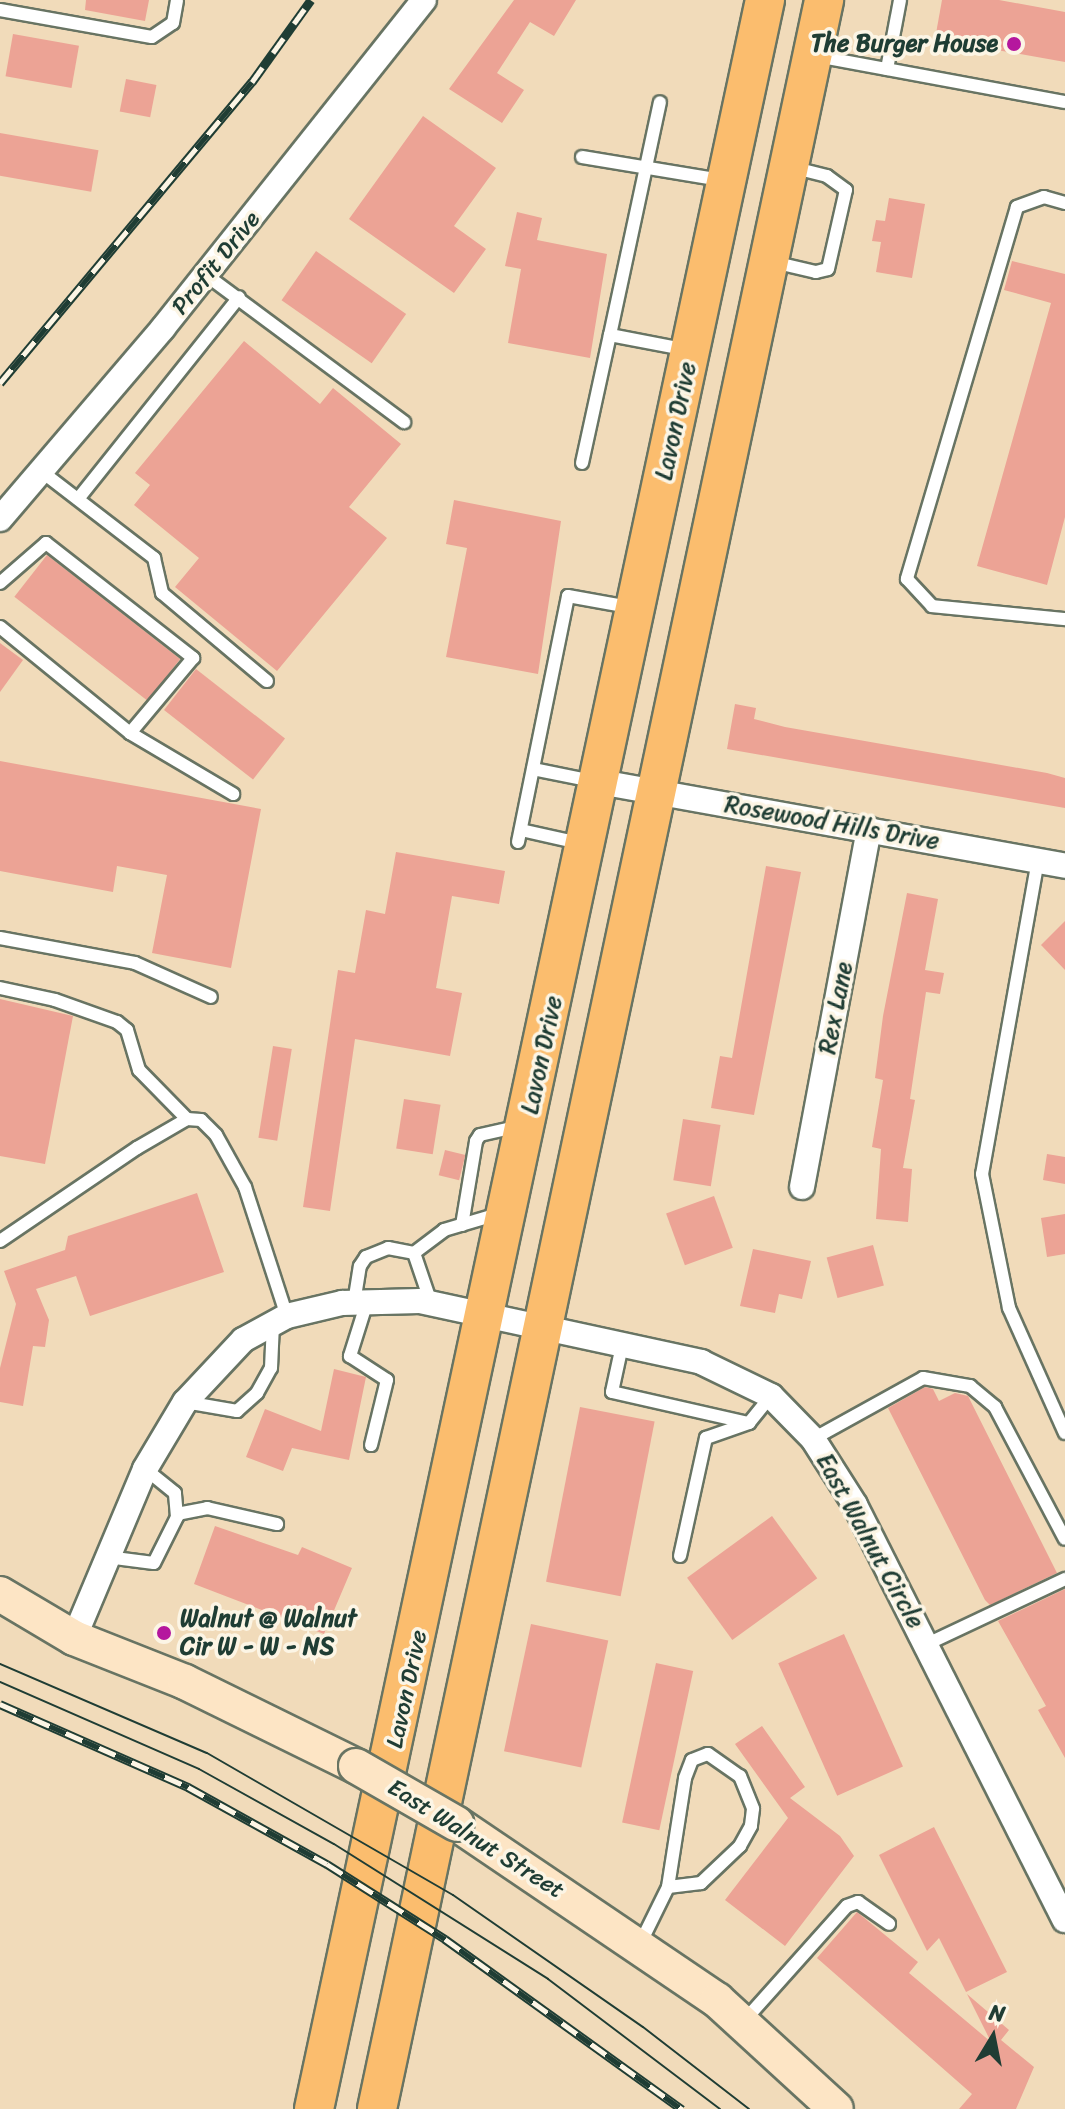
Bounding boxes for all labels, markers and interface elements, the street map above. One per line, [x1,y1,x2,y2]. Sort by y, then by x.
place label: The Burger House [810,30,998,58]
marker: The Burger House [1005,35,1023,53]
street label: Profit Drive [165,205,267,321]
street label: Lavon Drive [649,359,703,483]
street label: Rosewood Hills Drive [722,790,942,856]
street label: Rex Lane [813,959,859,1057]
street label: Lavon Drive [515,993,569,1117]
street label: East Walnut Circle [810,1449,930,1633]
place label: Walnut @ Walnut Cir W - W - NS [180,1605,357,1661]
marker: Walnut @ Walnut Cir W - W - NS [155,1624,173,1642]
street label: Lavon Drive [380,1627,434,1751]
street label: East Walnut Street [383,1773,569,1905]
text: N [986,1992,1008,2033]
north arrow [953,1997,1033,2077]

